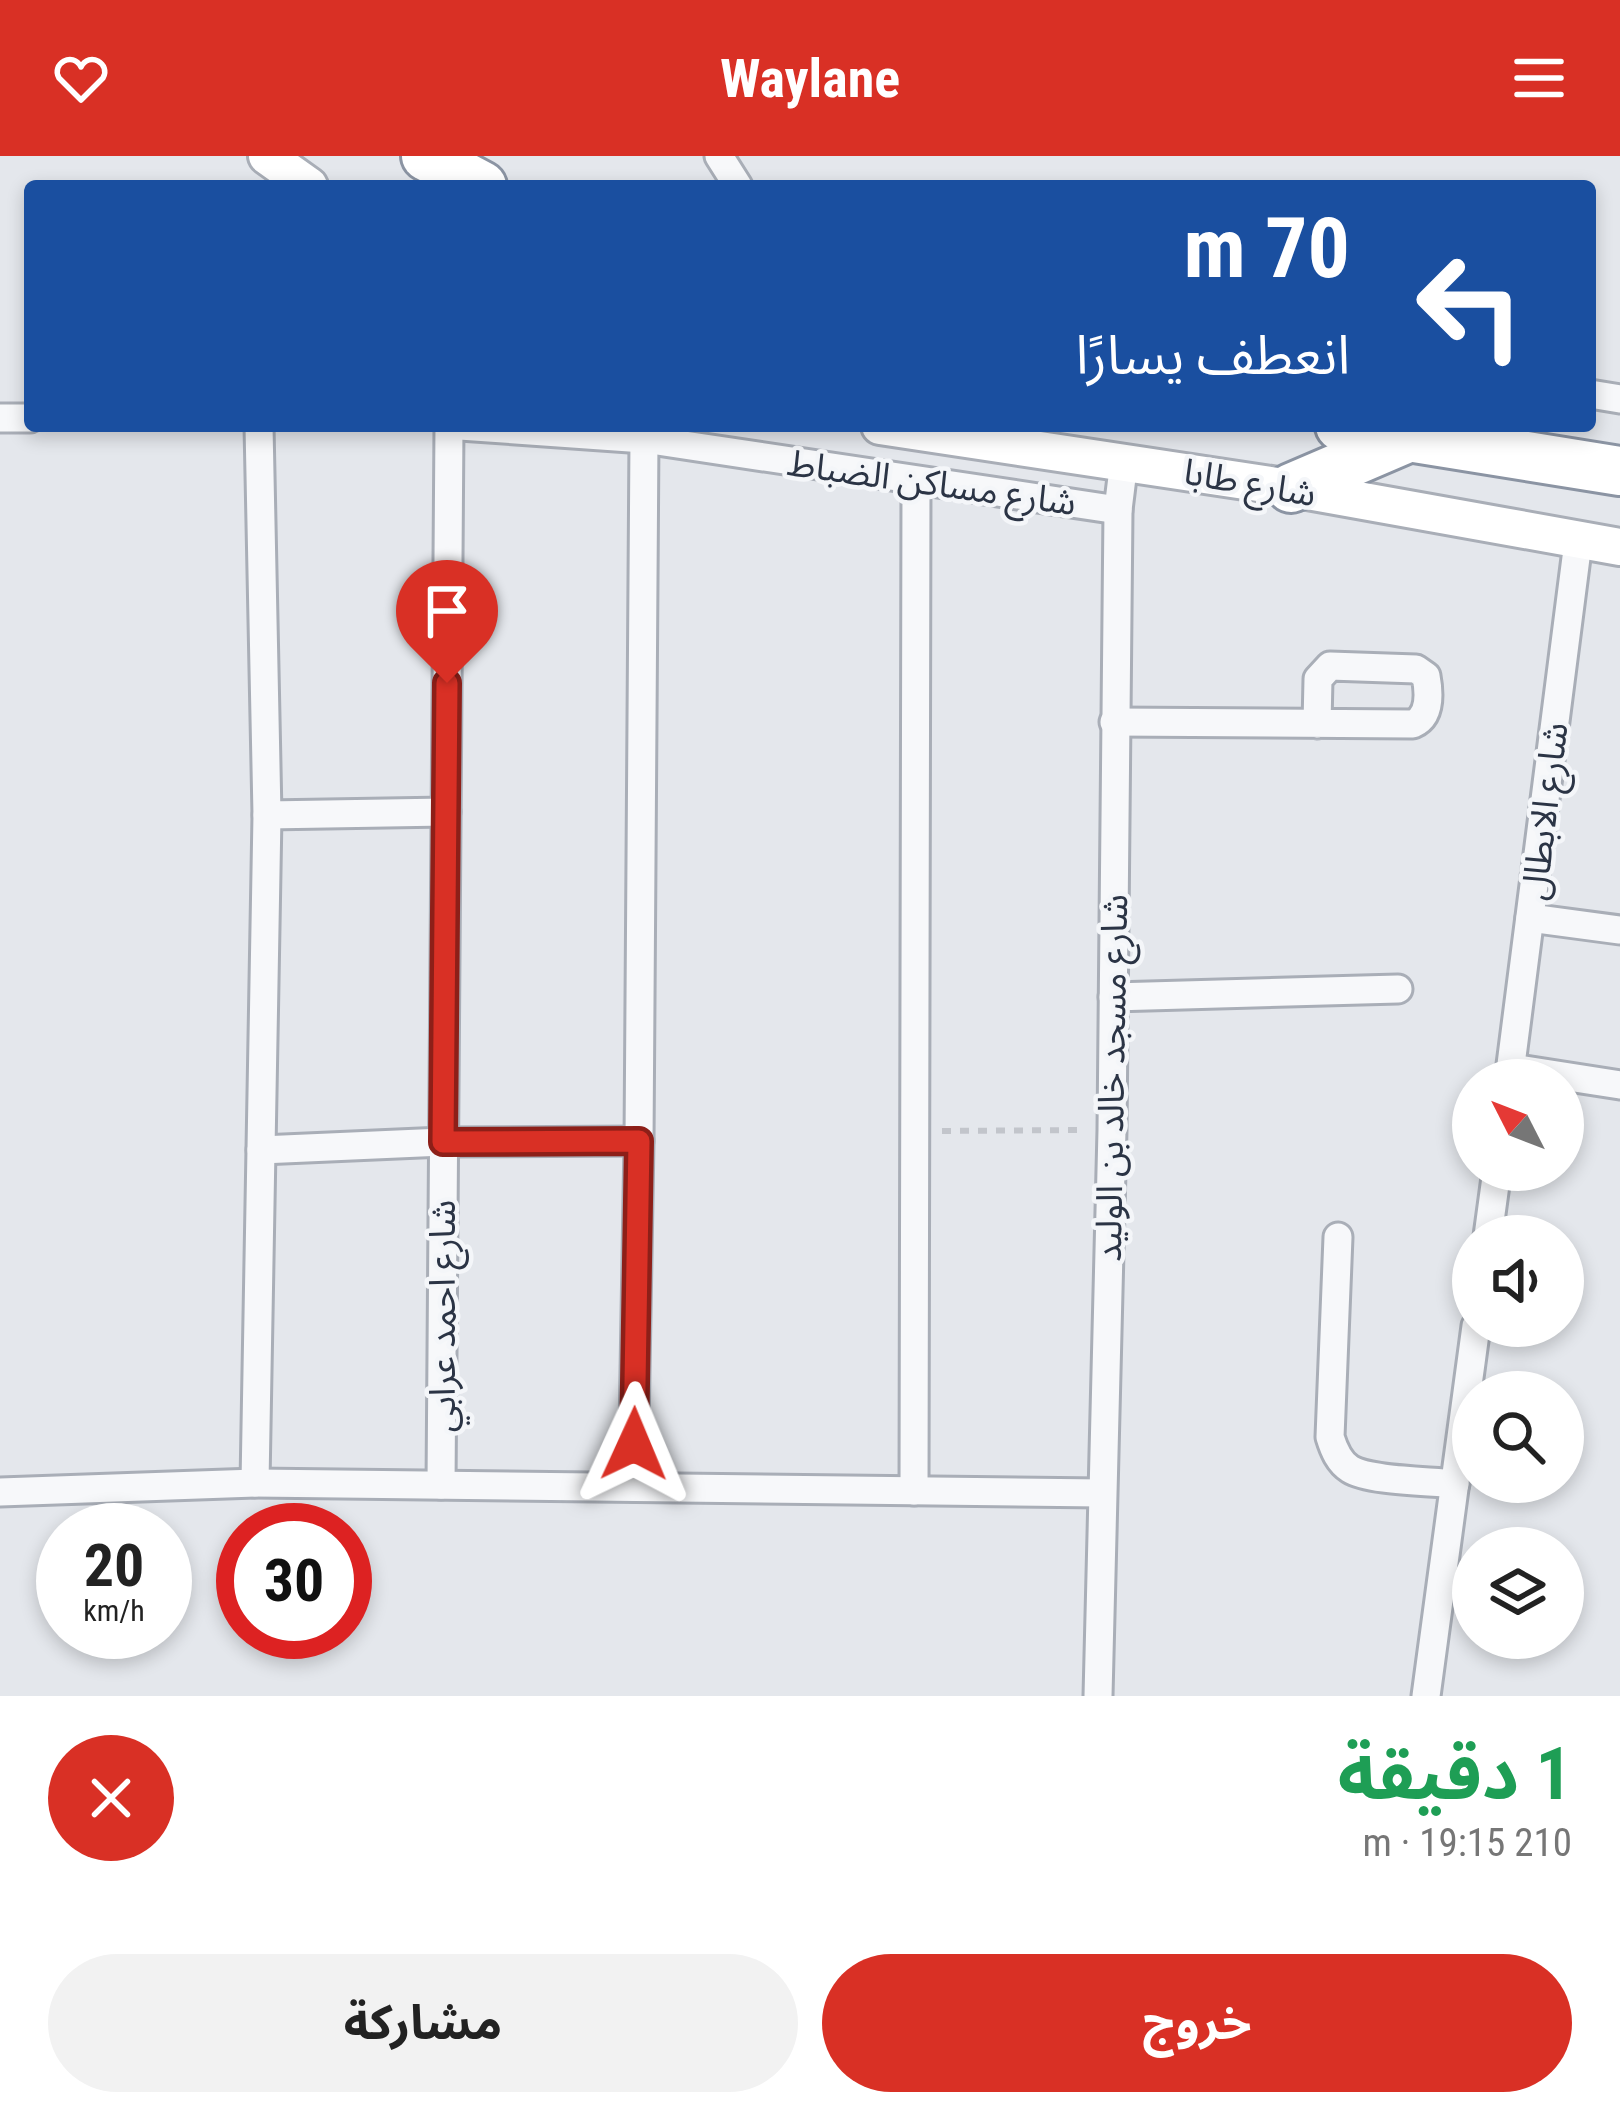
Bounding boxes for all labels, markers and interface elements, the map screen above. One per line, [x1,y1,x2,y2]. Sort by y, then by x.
icon: heart [48,45,114,111]
icon: menu [1506,45,1572,111]
text: Waylane [720,47,900,110]
text: 70 m [1183,199,1350,298]
icon: left [1392,228,1548,384]
text: انعطف يسارًا [1075,324,1350,387]
street label: شارع مساكن الضباط [784,442,1079,529]
street label: شارع طابا [1180,451,1319,520]
pin [396,560,498,683]
icon: arrive [414,578,480,644]
street label: شارع الابطال [1513,720,1582,903]
street label: شارع مسجد خالد بن الوليد [1088,894,1141,1262]
north arrow [1452,1059,1584,1191]
map controls [1452,1059,1584,1659]
street label: شارع احمد عرابي [422,1200,470,1432]
button: sound [1452,1215,1584,1347]
button: search [1452,1371,1584,1503]
position arrow [571,1381,697,1507]
speed limit sign: 30 [216,1503,372,1659]
button: layers [1452,1527,1584,1659]
text: 20 [84,1530,144,1601]
text: km/h [83,1593,145,1628]
text: 1 دقيقة [1338,1732,1572,1817]
button: close [48,1735,174,1861]
text: 210 m · 19:15 [1362,1820,1572,1866]
button: مشاركة [48,1954,798,2092]
button: خروج [822,1954,1572,2092]

